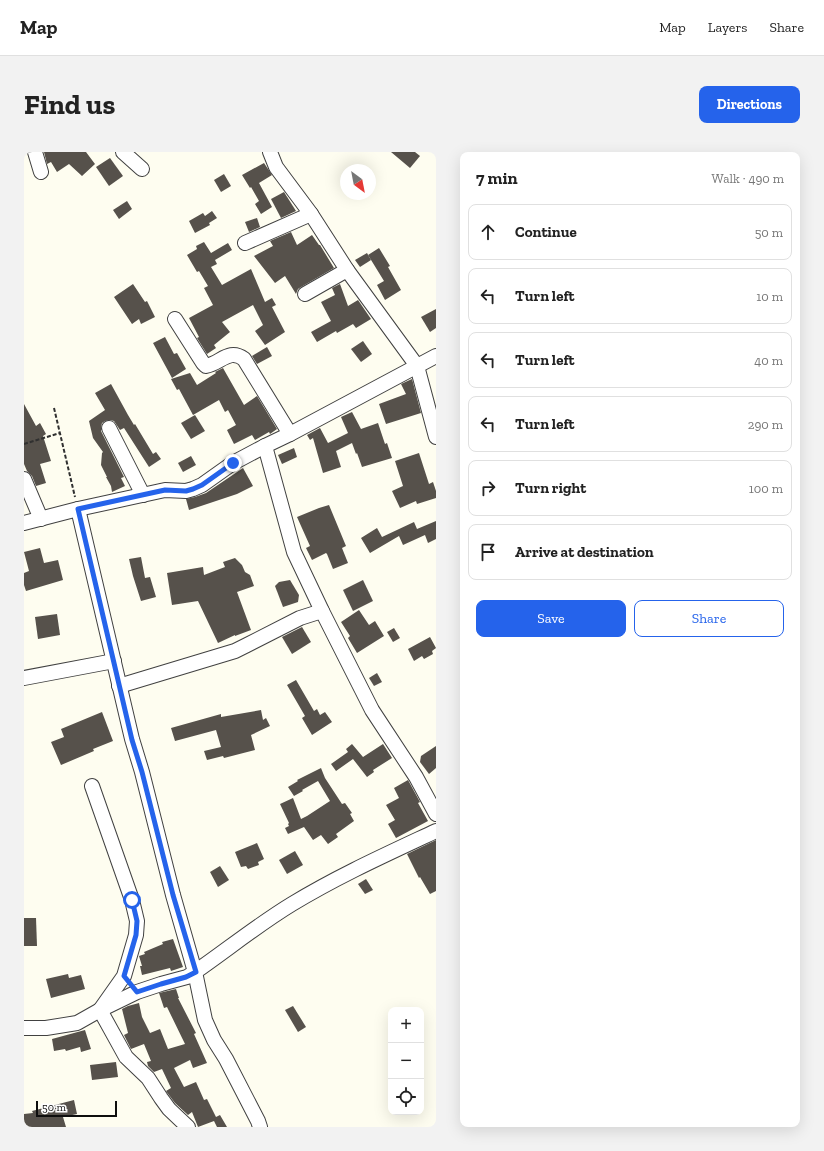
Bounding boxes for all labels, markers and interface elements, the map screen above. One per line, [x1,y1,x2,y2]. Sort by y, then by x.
text: Map [20,16,57,39]
text: Map [659,19,686,36]
text: Layers [708,19,747,36]
text: Share [769,19,804,36]
button: Directions [699,86,800,123]
text: Find us [24,88,115,121]
north arrow [340,164,376,200]
text: 7 min [476,168,518,188]
text: Walk · 490 m [712,171,784,186]
icon: ahead [477,221,499,243]
text: Continue [515,223,577,241]
text: 50 m [755,225,783,240]
icon: left [477,285,499,307]
text: Turn left [515,287,575,305]
text: 10 m [756,289,783,304]
icon: left [477,349,499,371]
text: Turn left [515,351,575,369]
text: 40 m [754,353,783,368]
icon: left [477,413,499,435]
text: Turn left [515,415,575,433]
text: 290 m [748,417,783,432]
route end [224,454,242,472]
icon: right [477,477,499,499]
text: Turn right [515,479,586,497]
text: 100 m [749,481,783,496]
icon: arrive [477,541,499,563]
text: Arrive at destination [515,543,654,561]
button: Save [476,600,626,637]
button: Share [634,600,784,637]
route start [123,891,141,909]
map controls [388,1007,424,1115]
button: + [388,1007,424,1043]
button: − [388,1043,424,1079]
button: locate [388,1079,424,1115]
scale bar [36,1099,117,1118]
text: 50 m [42,1101,66,1114]

